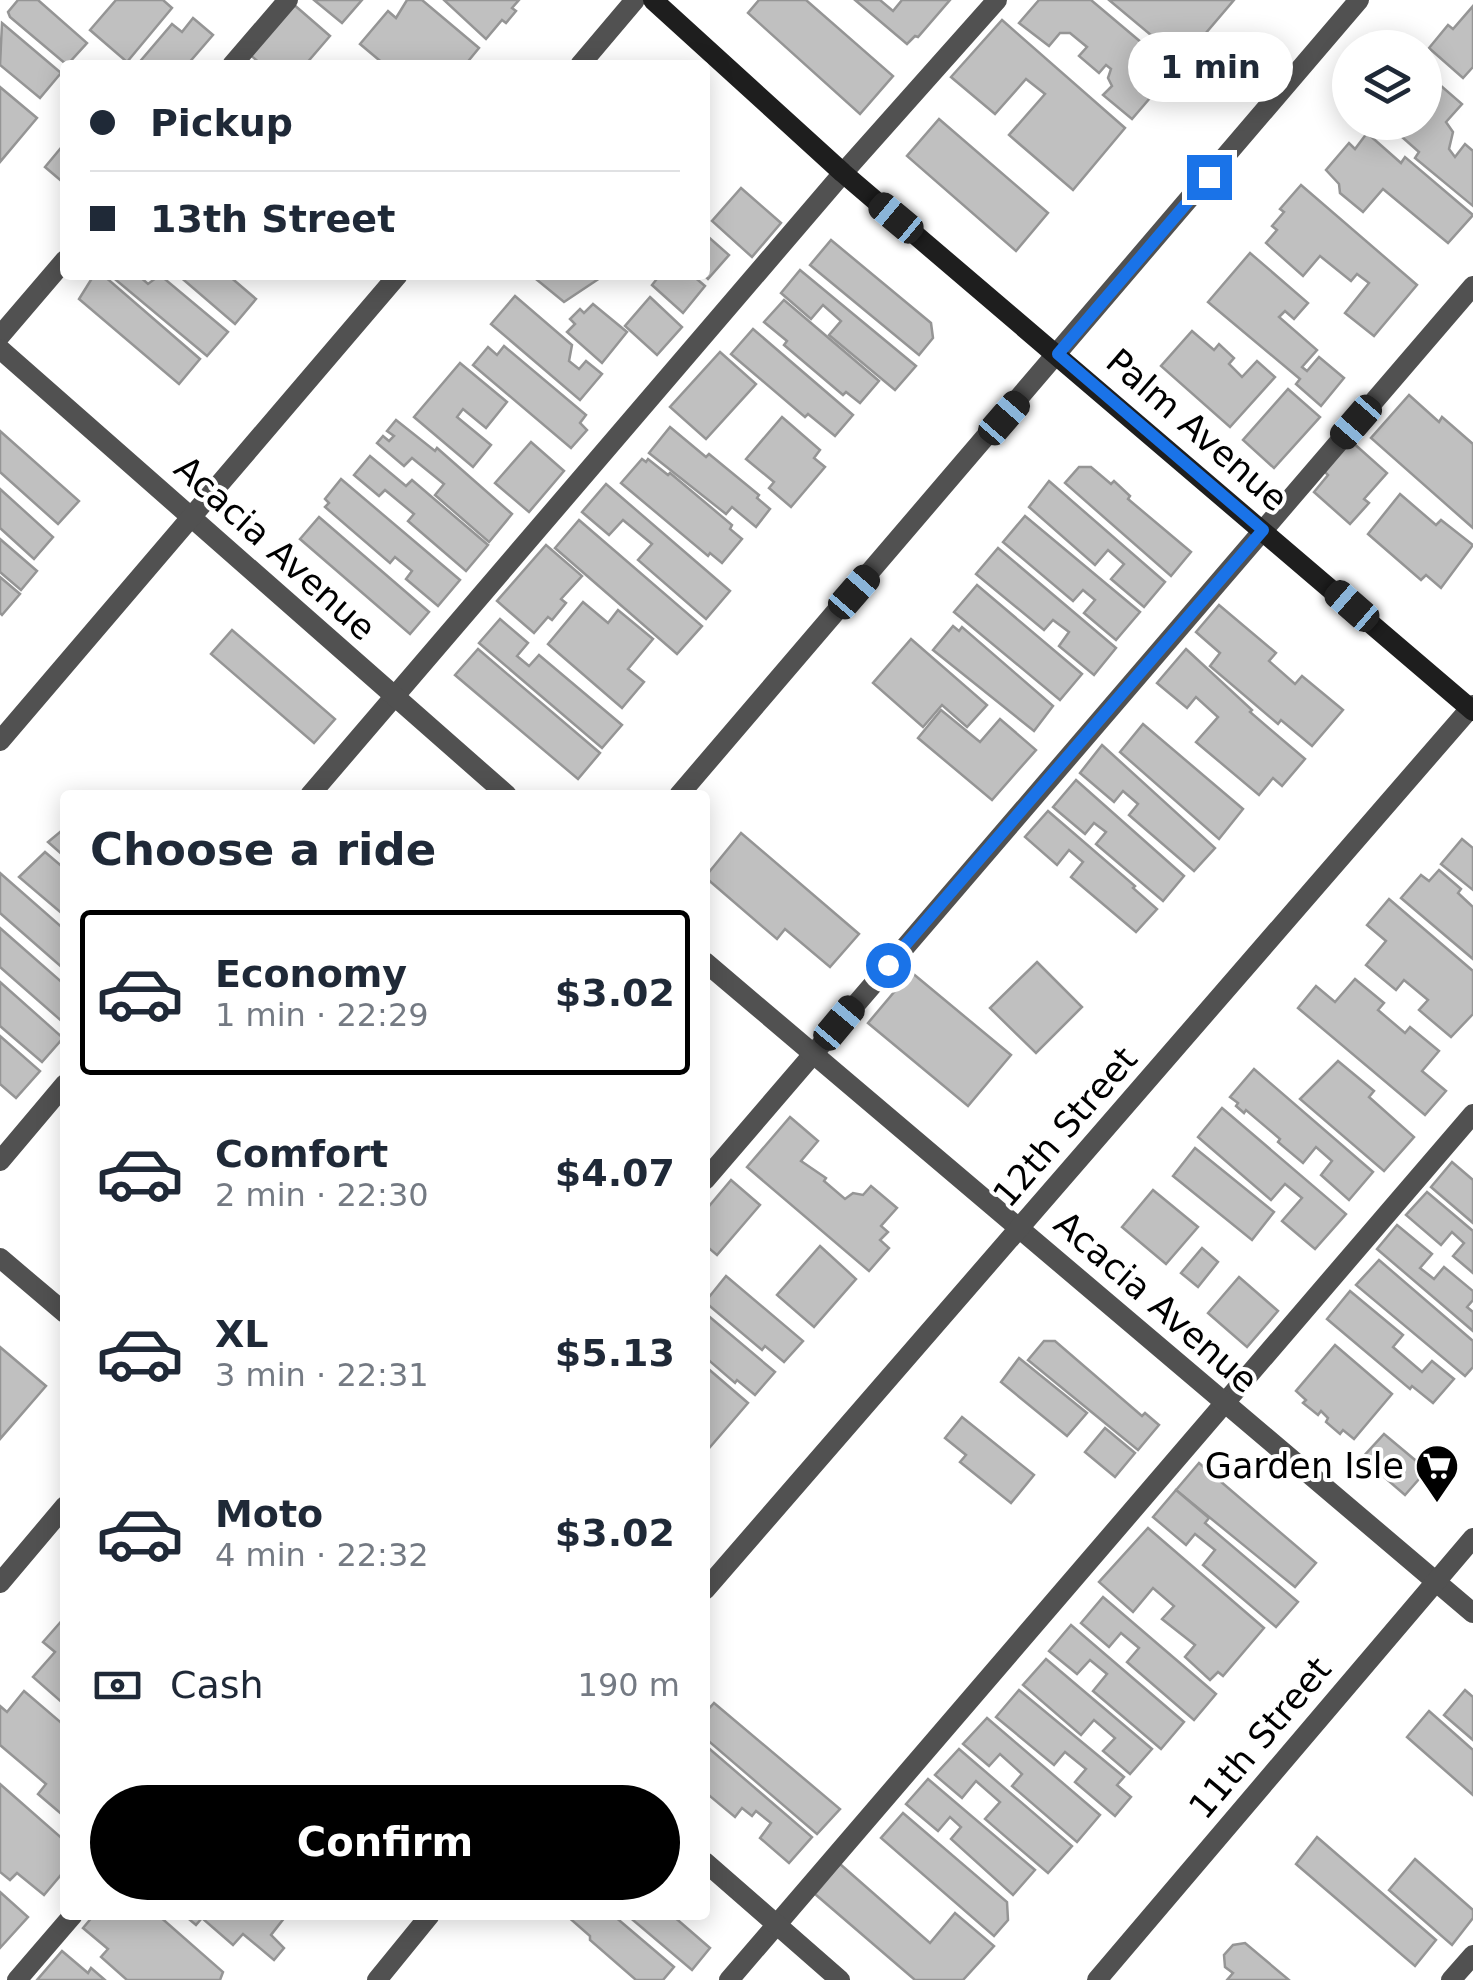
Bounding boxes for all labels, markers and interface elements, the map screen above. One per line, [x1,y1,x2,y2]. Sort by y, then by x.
map controls [1332,30,1442,140]
button: layers [1332,30,1442,140]
callout: 1 min [1126,32,1292,102]
text: 1 min [1160,48,1261,86]
text: Pickup [150,101,293,145]
route end [1187,155,1232,200]
car [863,187,929,249]
text: 13th Street [150,197,395,241]
street label: Palm Avenue [1099,341,1295,519]
car [973,386,1035,450]
car [1325,390,1387,454]
street label: Acacia Avenue [167,448,383,648]
car [823,560,885,624]
car [1320,575,1384,637]
text: Choose a ride [90,823,436,876]
route start [866,943,911,988]
icon: car [95,948,185,1038]
text: Economy [215,952,407,996]
text: $3.02 [555,971,675,1015]
car [808,990,870,1056]
text: 1 min · 22:29 [215,996,429,1034]
street label: 12th Street [985,1039,1145,1215]
icon: car [95,1128,185,1218]
text: Comfort [215,1132,388,1176]
text: $4.07 [555,1151,675,1195]
text: 2 min · 22:30 [215,1176,429,1214]
street label: Acacia Avenue [1046,1203,1266,1401]
icon: car [95,1308,185,1398]
text: XL [215,1312,269,1356]
text: $5.13 [555,1331,675,1375]
text: 3 min · 22:31 [215,1356,429,1394]
supermarket icon: Garden Isle [1414,1443,1460,1504]
place label: Garden Isle [1205,1446,1404,1486]
icon: car [95,1488,185,1578]
text: Moto [215,1492,323,1536]
text: $3.02 [555,1511,675,1555]
text: 4 min · 22:32 [215,1536,429,1574]
street label: 11th Street [1181,1649,1339,1827]
icon: cash [90,1658,145,1713]
text: Cash [170,1663,264,1707]
text: 190 m [578,1666,680,1704]
button: Confirm [90,1785,680,1900]

